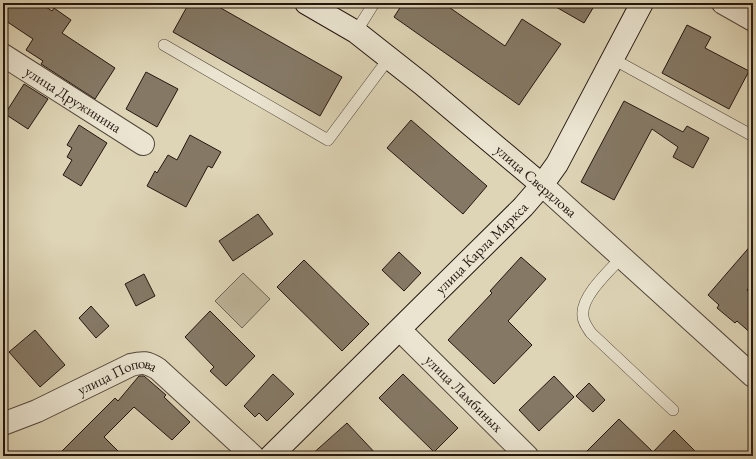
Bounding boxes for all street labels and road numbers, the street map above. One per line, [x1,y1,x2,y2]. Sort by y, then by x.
street label: улица Дружинина [22,61,125,137]
street label: улица Свердлова [492,140,581,221]
street label: улица Карла Маркса [431,198,532,298]
street label: улица Ламбиных [421,350,508,436]
street label: улица Попова [74,353,161,399]

